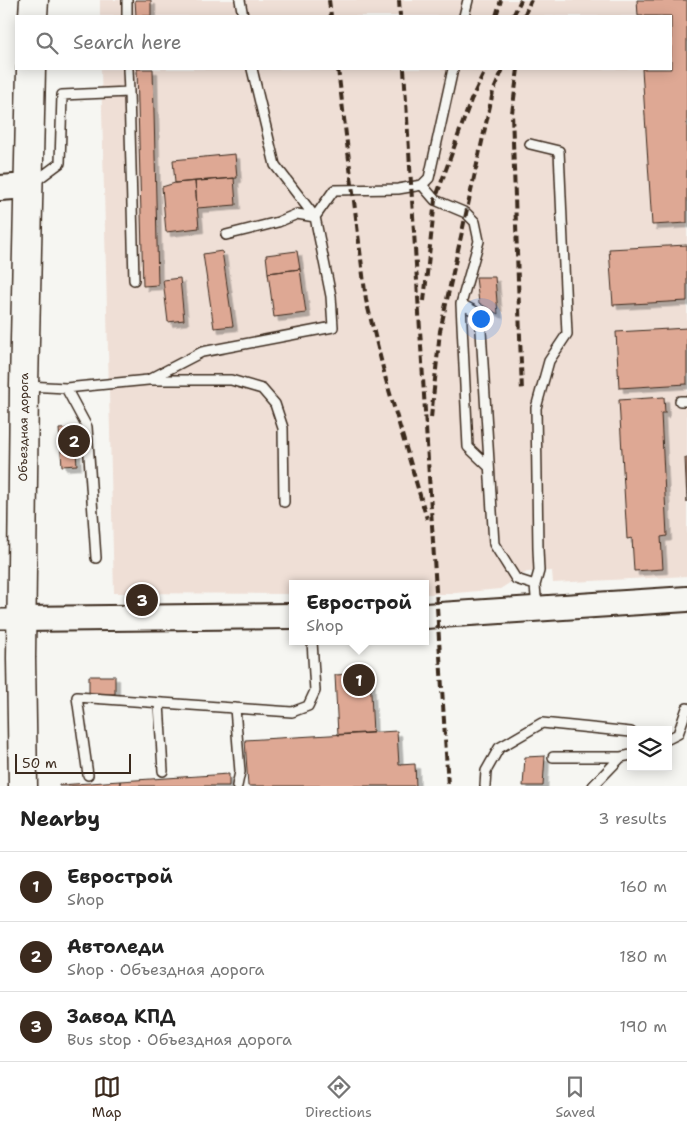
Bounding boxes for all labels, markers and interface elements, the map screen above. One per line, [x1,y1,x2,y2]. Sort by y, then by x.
search box [15,15,672,70]
icon: search [33,29,61,57]
text: Search here [73,30,182,55]
your location [468,306,494,332]
street label: Объездная дорога [15,372,32,481]
pin: 2 [58,422,90,460]
popup [289,580,429,645]
pin: 3 [126,581,158,619]
text: Еврострой [306,590,412,615]
text: Shop [306,615,344,636]
pin: 1 [343,661,375,699]
map controls [627,726,672,771]
button: layers [627,726,672,771]
scale bar [15,751,131,774]
text: 50 m [22,754,57,772]
text: Nearby [20,805,100,833]
text: 3 results [598,808,667,829]
text: Еврострой [67,864,173,889]
text: 1 [32,876,40,897]
text: 160 m [620,876,667,897]
text: Shop [67,889,104,910]
text: Автоледи [67,934,164,959]
text: 2 [30,946,42,967]
text: 180 m [619,946,667,967]
text: Shop · Объездная дорога [67,959,265,980]
text: Завод КПД [67,1004,175,1029]
text: 3 [30,1016,42,1037]
text: 190 m [620,1016,667,1037]
text: Bus stop · Объездная дорога [67,1029,292,1050]
tab: Map [92,1073,122,1121]
tab: Directions [305,1073,372,1121]
tab: Saved [556,1073,595,1121]

